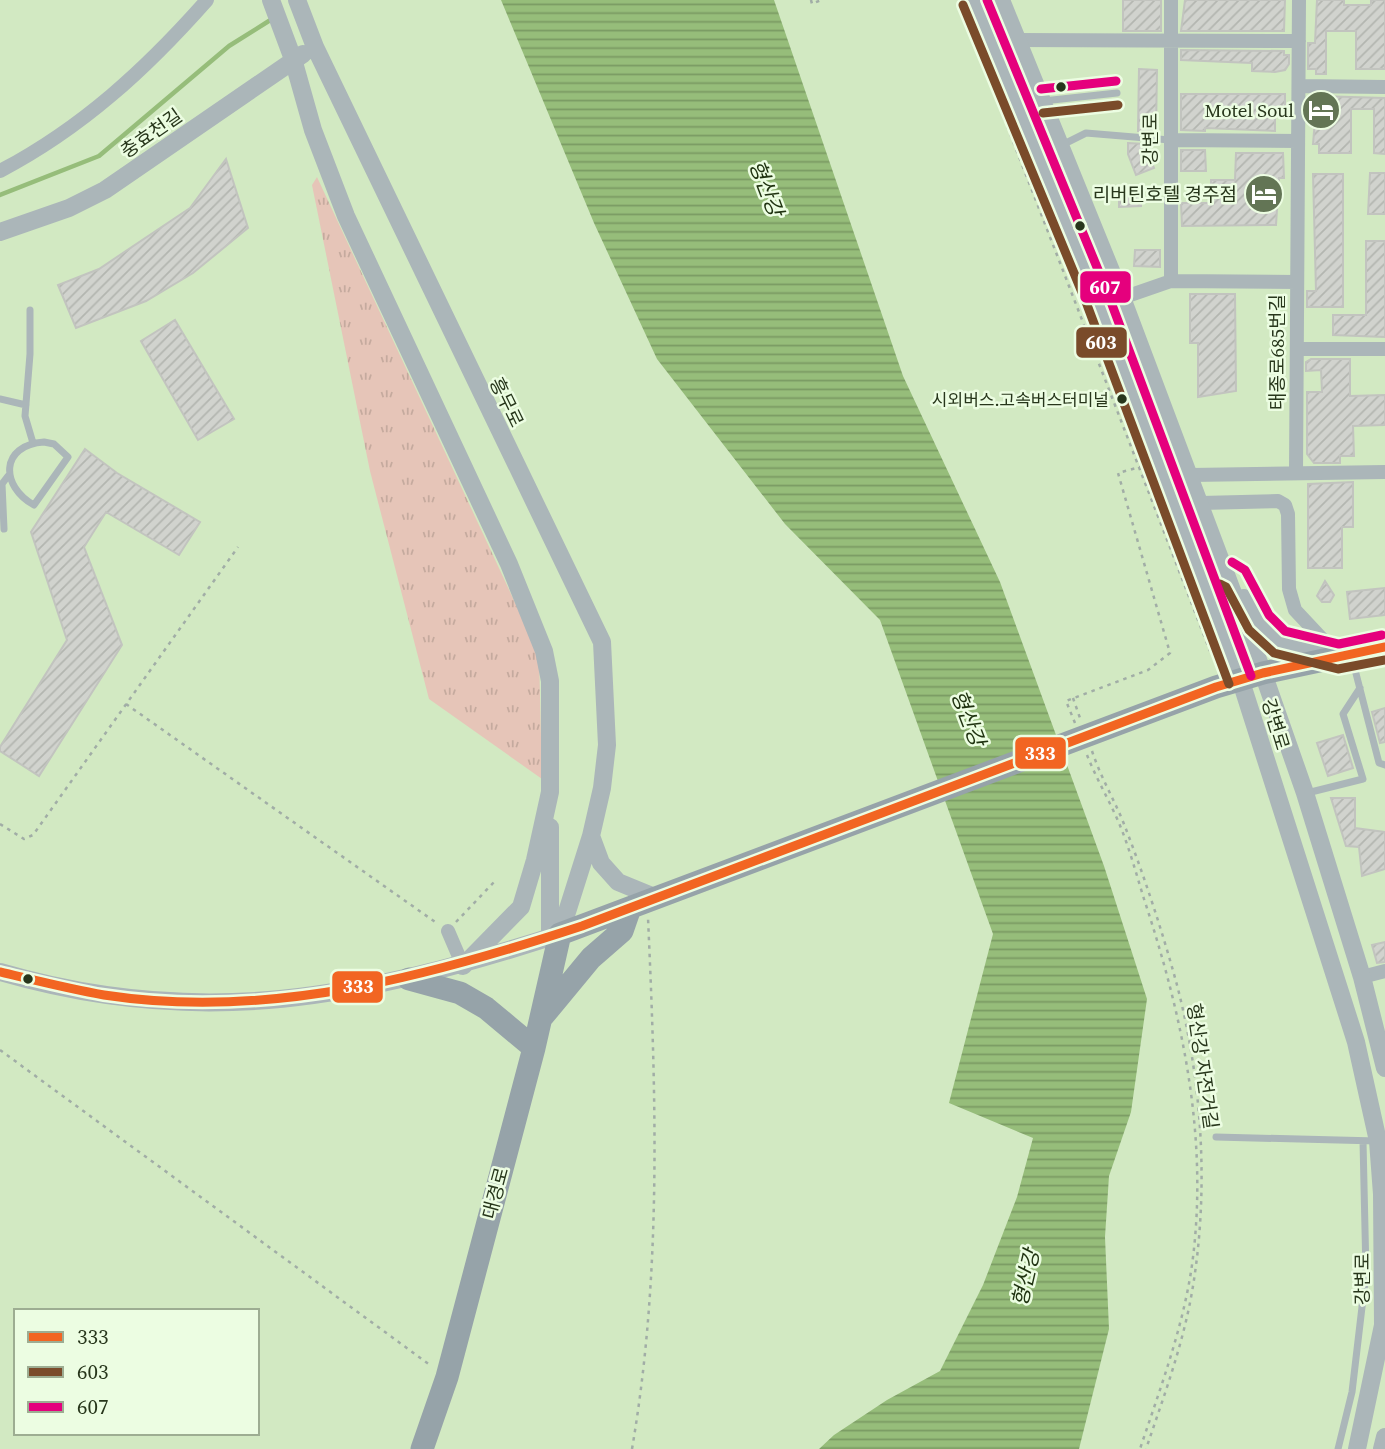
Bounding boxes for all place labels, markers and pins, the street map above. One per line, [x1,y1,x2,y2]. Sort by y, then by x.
unlabelled marker [1054,80,1068,94]
hotel icon: Motel Soul [1300,89,1342,131]
place label: Motel Soul [1205,97,1294,123]
hotel icon: 리버틴호텔 경주점 [1243,173,1285,215]
place label: 리버틴호텔 경주점 [1093,181,1237,207]
unlabelled marker [1073,219,1087,233]
place label: 시외버스.고속버스터미널 [932,388,1109,412]
marker: 시외버스.고속버스터미널 [1115,392,1129,406]
unlabelled marker [21,972,35,986]

